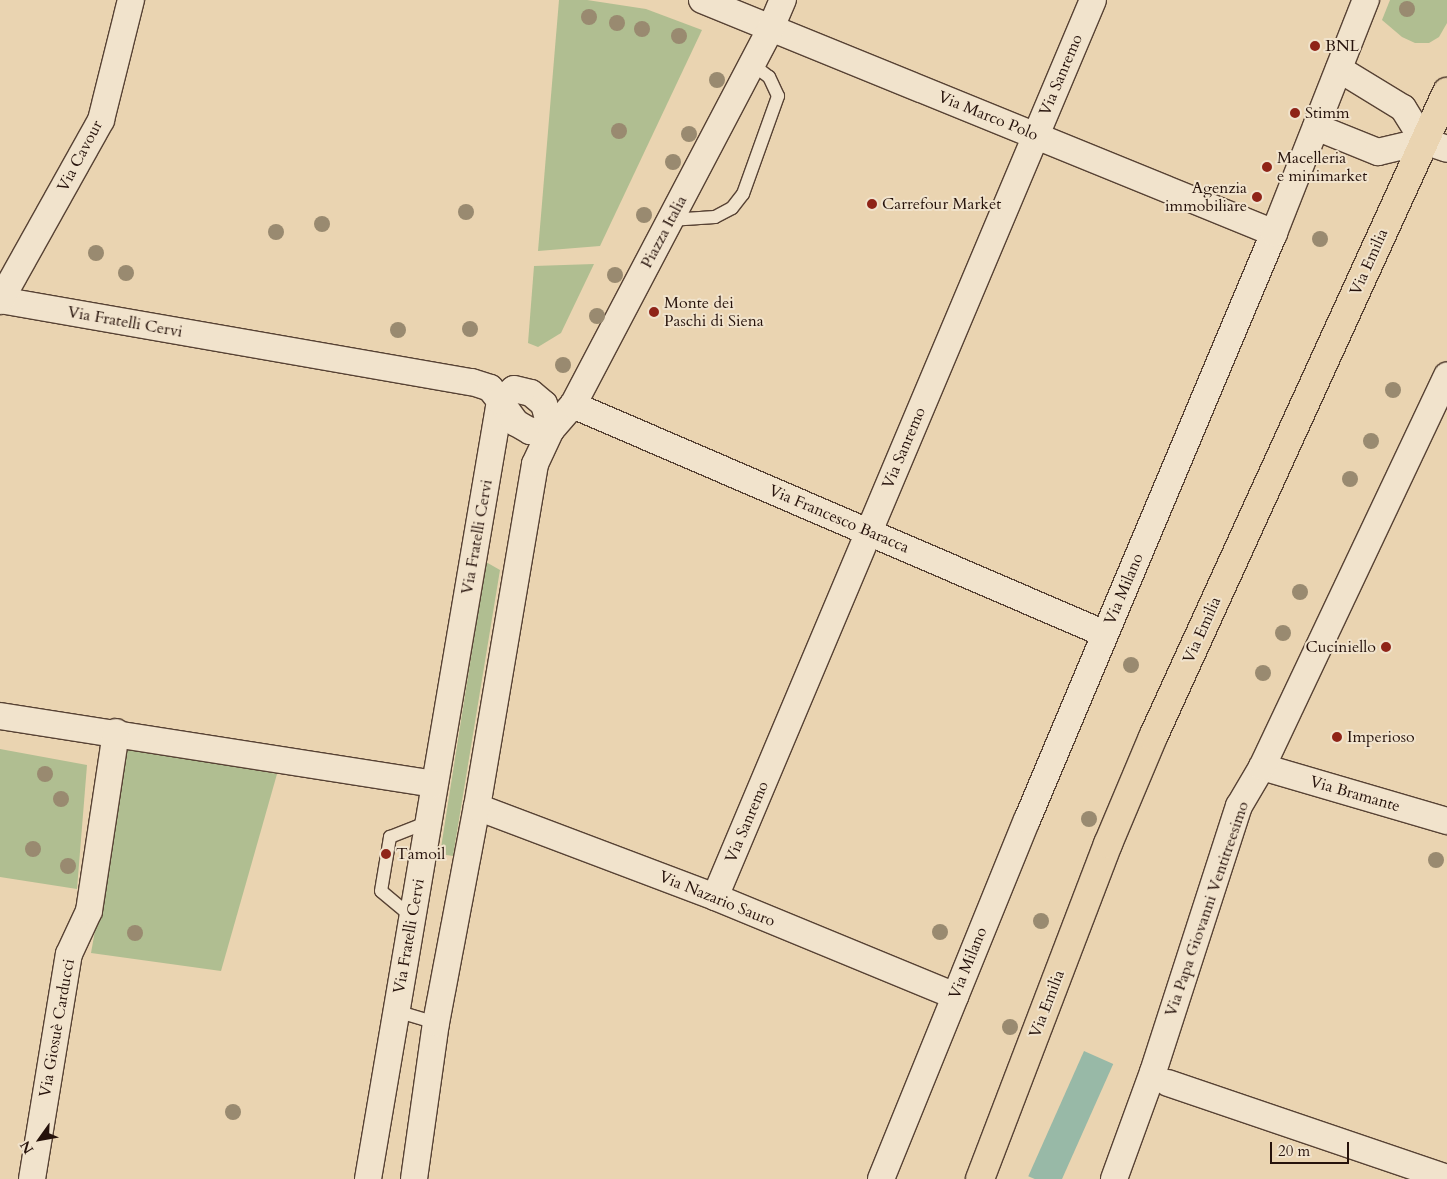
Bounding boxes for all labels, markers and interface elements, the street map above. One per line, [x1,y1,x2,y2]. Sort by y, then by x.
street label: Via Sanremo [1035,31,1087,119]
place label: BNL [1325,36,1359,56]
marker: BNL [1309,40,1321,52]
street label: Via Marco Polo [935,87,1041,145]
place label: Stimm [1305,103,1350,123]
marker: Stimm [1289,107,1301,119]
street label: Via Cavour [53,117,107,195]
place label: Macelleria e minimarket [1277,148,1367,186]
marker: Macelleria e minimarket [1261,161,1273,173]
place label: Agenzia immobiliare [1165,178,1247,216]
marker: Agenzia immobiliare [1251,191,1263,203]
street label: Piazza Italia [637,192,691,272]
place label: Carrefour Market [882,194,1001,214]
marker: Carrefour Market [866,198,878,210]
street label: Via Emilia [1346,226,1392,298]
place label: Monte dei Paschi di Siena [664,293,764,331]
street label: Via Fratelli Cervi [66,302,184,342]
marker: Monte dei Paschi di Siena [648,306,660,318]
street label: Via Sanremo [878,404,930,492]
street label: Via Fratelli Cervi [457,478,497,596]
street label: Via Francesco Baracca [766,481,912,557]
street label: Via Milano [1100,550,1148,628]
street label: Via Emilia [1179,594,1225,666]
place label: Cuciniello [1306,637,1376,657]
marker: Cuciniello [1380,641,1392,653]
place label: Imperioso [1347,727,1415,747]
marker: Imperioso [1331,731,1343,743]
street label: Via Bramante [1308,772,1402,816]
street label: Via Sanremo [721,778,773,866]
street label: Via Papa Giovanni Ventitreesimo [1161,799,1253,1019]
place label: Tamoil [396,844,445,864]
marker: Tamoil [380,848,392,860]
street label: Via Nazario Sauro [656,867,778,931]
street label: Via Fratelli Cervi [389,877,429,995]
street label: Via Milano [945,924,991,1002]
street label: Via Giosuè Carducci [35,957,79,1099]
street label: Via Emilia [1025,967,1069,1041]
north arrow [15,1114,65,1164]
scale bar [1272,1132,1351,1164]
text: N [16,1137,38,1157]
text: 20 m [1278,1141,1310,1161]

